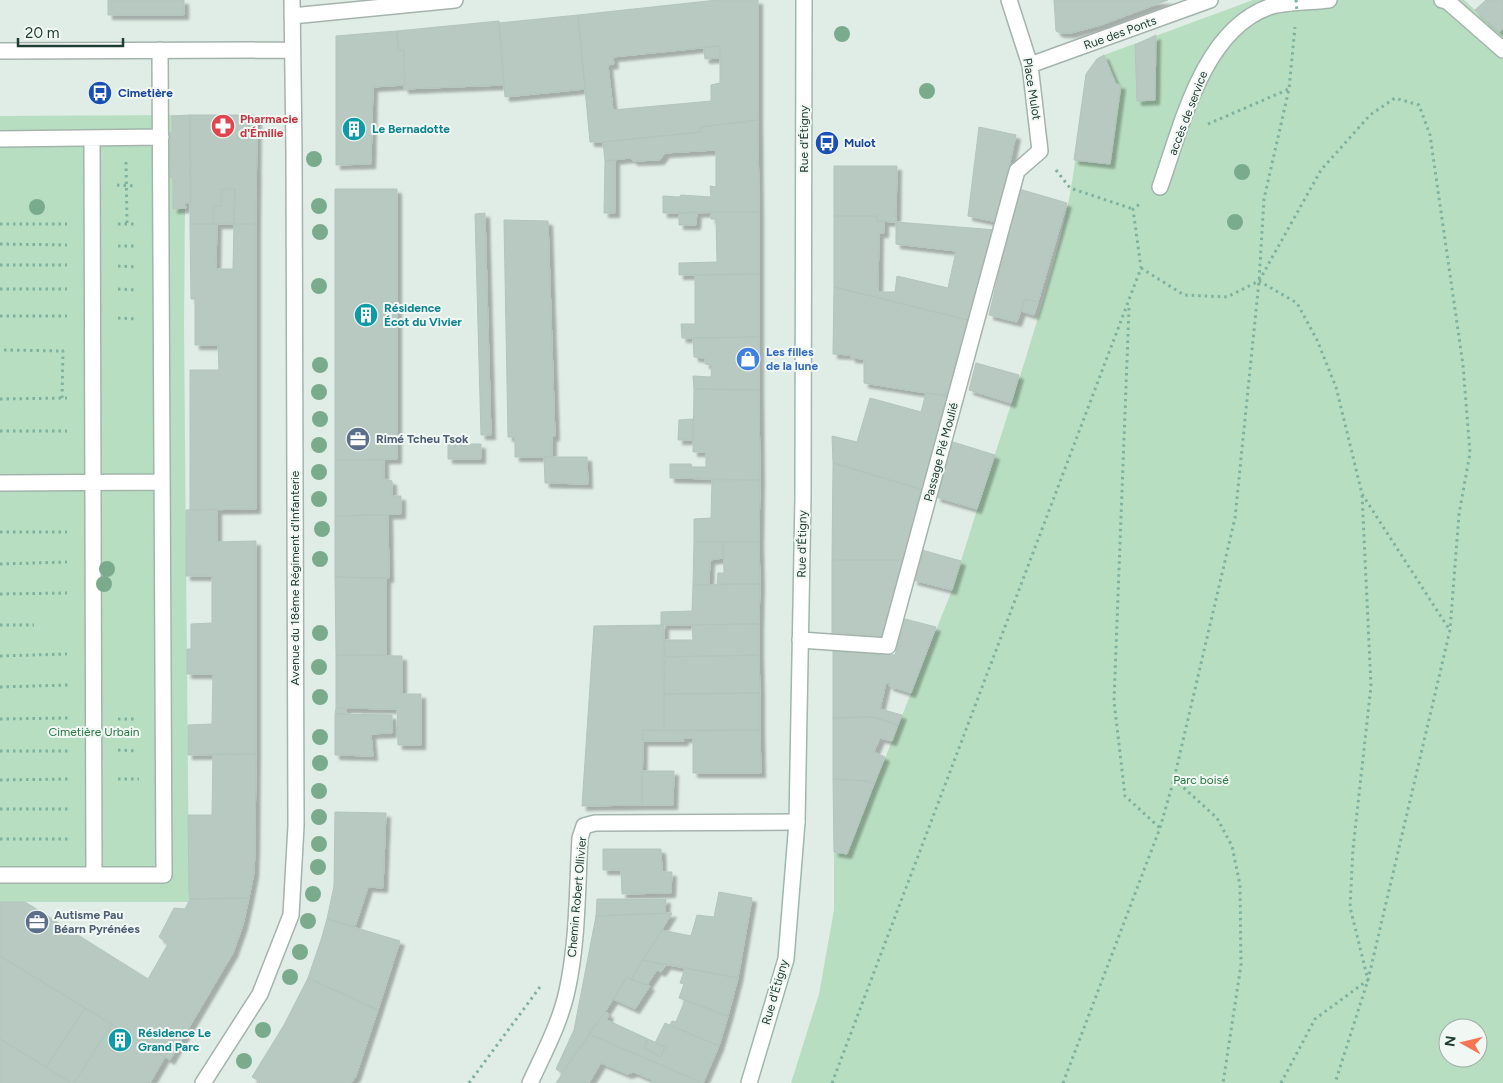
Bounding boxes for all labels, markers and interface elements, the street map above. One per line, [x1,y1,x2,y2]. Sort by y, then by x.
street label: Rue des Ponts [1082,13,1159,53]
scale bar [18,15,122,47]
text: 20 m [25,24,59,42]
street label: Place Mulot [1020,57,1044,122]
street label: accès de service [1166,69,1211,157]
bus stop icon: Cimetière [87,80,113,106]
place label: Cimetière [118,86,173,100]
street label: Rue d'Étigny [797,105,811,173]
place label: Pharmacie d'Émilie [240,112,299,140]
pharmacy icon: Pharmacie d'Émilie [210,113,236,139]
building icon: Le Bernadotte [341,116,367,142]
place label: Le Bernadotte [372,122,450,136]
bus stop icon: Mulot [814,130,840,156]
place label: Mulot [844,136,876,150]
place label: Résidence Écot du Vivier [384,301,462,329]
building icon: Résidence Écot du Vivier [353,302,379,328]
place label: Les filles de la lune [766,345,818,373]
shop icon: Les filles de la lune [735,346,761,372]
street label: Passage Pié Moulié [921,401,961,503]
office icon: Rimé Tcheu Tsok [345,426,371,452]
place label: Rimé Tcheu Tsok [376,432,469,446]
street label: Avenue du 18ème Régiment d'Infanterie [288,470,302,685]
street label: Rue d'Étigny [794,509,810,578]
park label: Cimetière Urbain [49,725,140,739]
park label: Parc boisé [1173,773,1229,787]
street label: Chemin Robert Ollivier [565,836,589,958]
place label: Autisme Pau Béarn Pyrénées [54,908,140,936]
office icon: Autisme Pau Béarn Pyrénées [24,909,50,935]
street label: Rue d'Étigny [759,957,791,1026]
north arrow [1438,1018,1488,1068]
place label: Résidence Le Grand Parc [138,1026,211,1054]
building icon: Résidence Le Grand Parc [107,1027,133,1053]
text: N [1441,1035,1460,1048]

